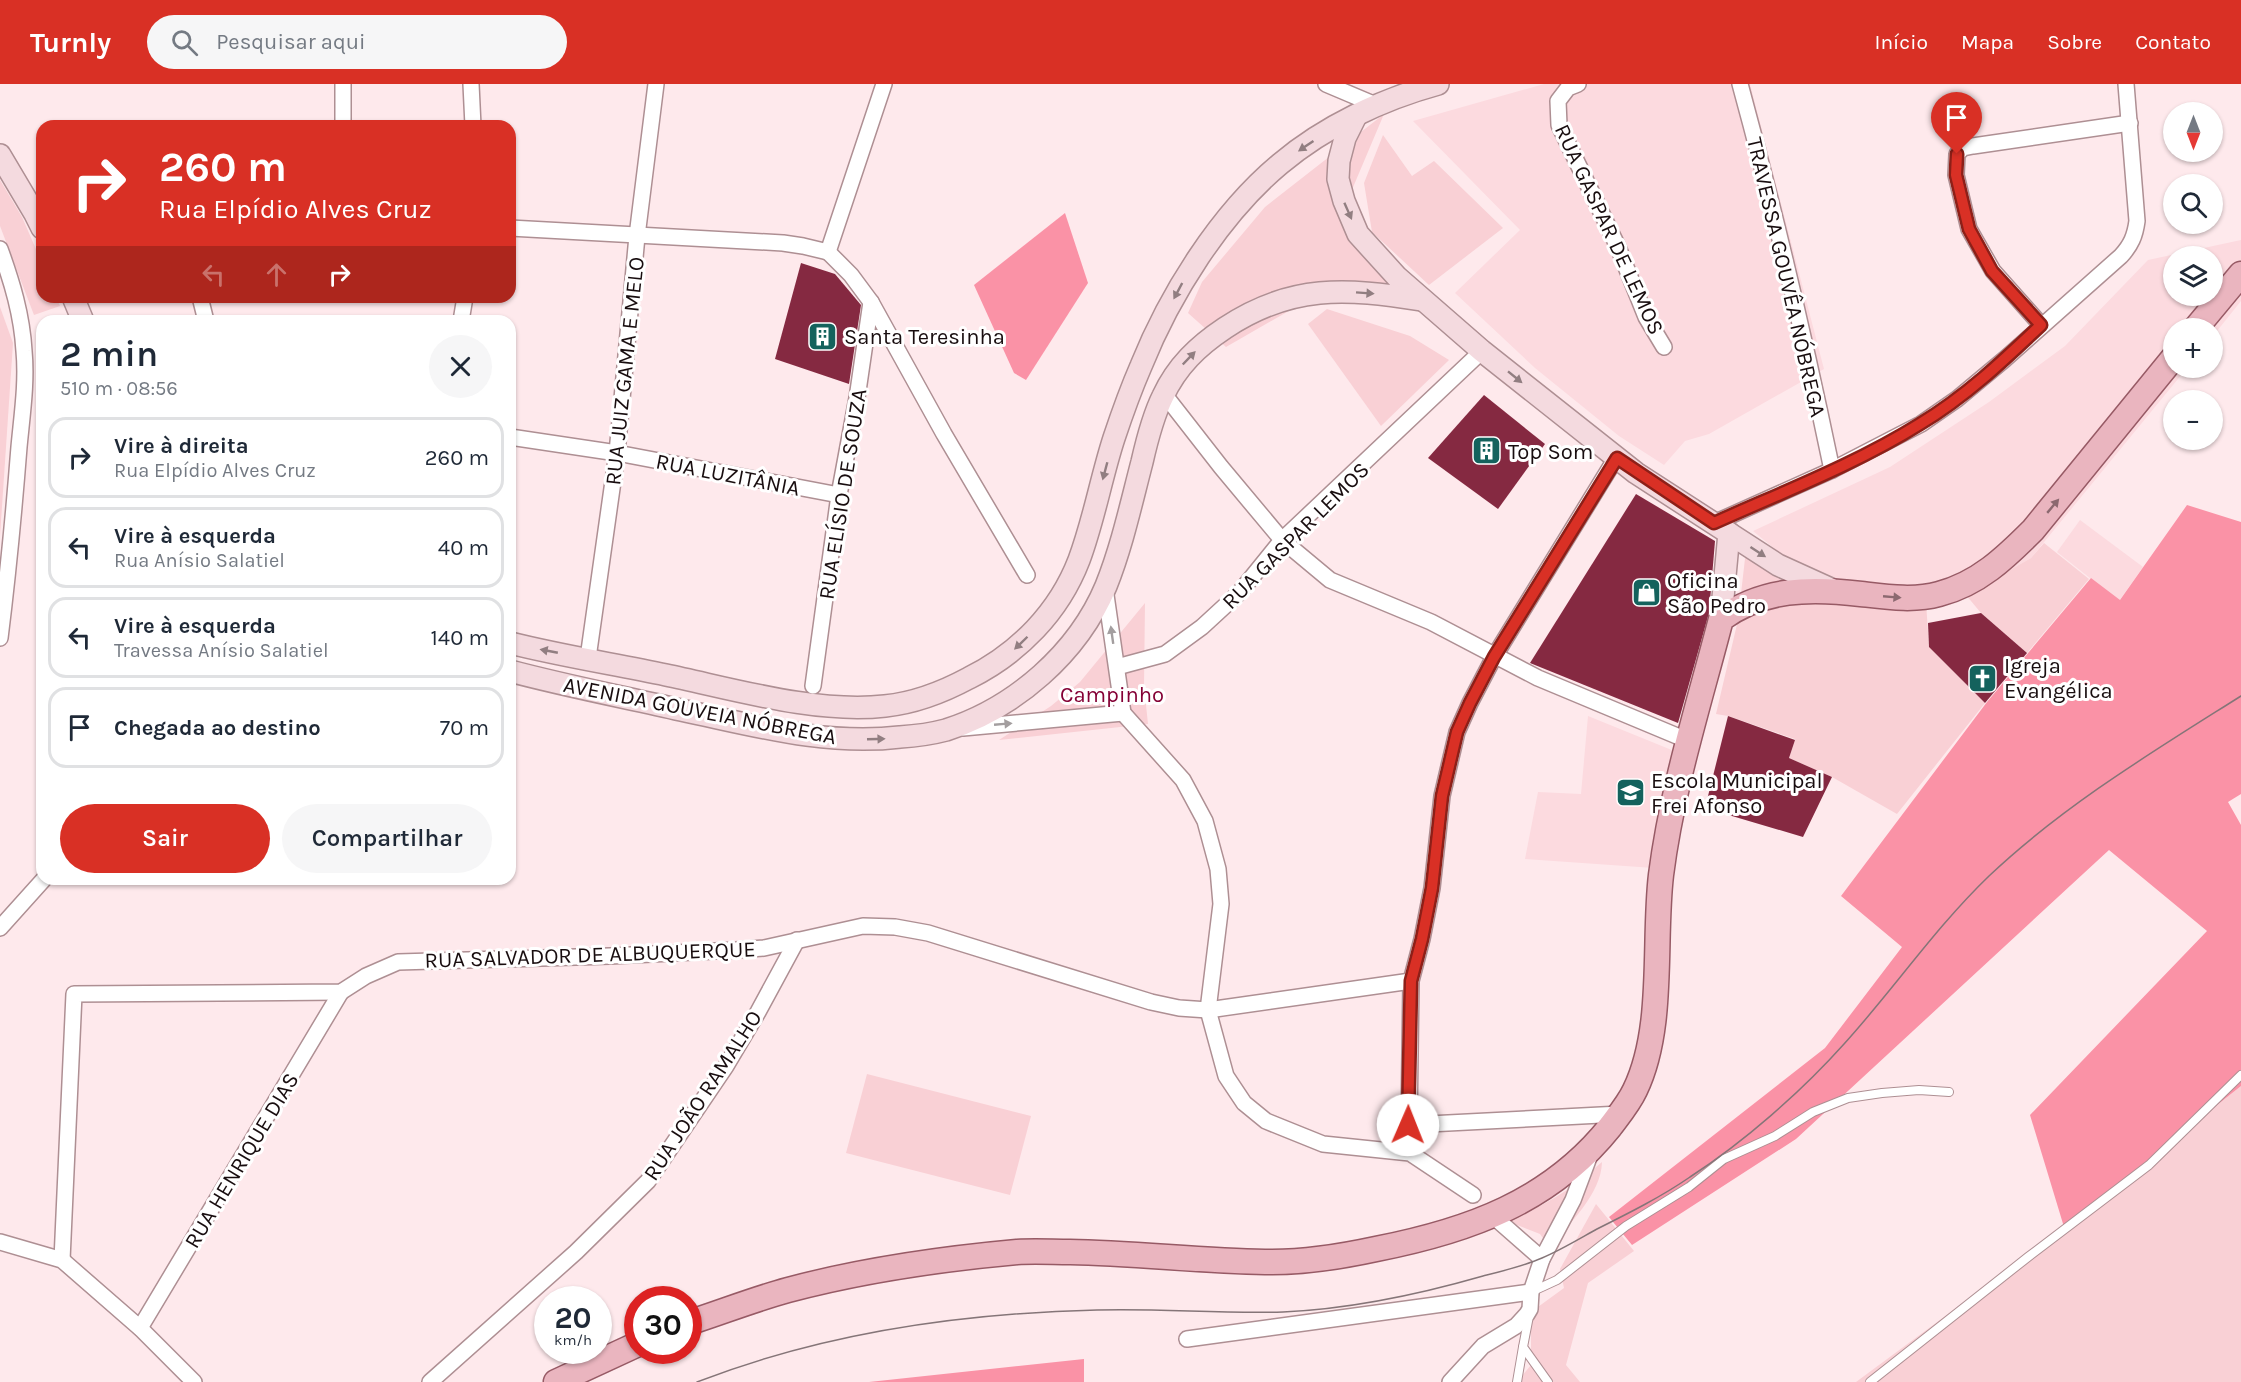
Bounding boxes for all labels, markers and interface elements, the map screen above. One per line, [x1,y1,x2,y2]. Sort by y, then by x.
search box [147,15,567,69]
text: Turnly [30,26,111,59]
icon: search [168,26,201,59]
text: Pesquisar aqui [216,29,366,55]
text: Início [1875,30,1928,54]
text: Mapa [1961,30,2014,54]
text: Sobre [2047,30,2102,54]
text: Contato [2135,30,2211,54]
pin [1931,92,1982,154]
icon: arrive [1940,101,1973,134]
north arrow [2163,102,2223,162]
map controls [2163,102,2223,450]
street label: RUA GASPAR DE LEMOS [1549,120,1669,339]
street label: TRAVESSA GOUVÊA NÓBREGA [1741,134,1832,420]
one-way arrow [1298,140,1314,151]
text: 260 m [159,142,287,192]
icon: right [60,144,138,222]
button: search [2163,174,2223,234]
text: Rua Elpídio Alves Cruz [159,193,432,225]
one-way arrow [1344,203,1353,220]
button: layers [2163,246,2223,306]
street label: RUA JUIZ GAMA E MELO [600,256,650,487]
icon: left [197,258,230,291]
icon: ahead [260,258,293,291]
icon: right [323,258,356,291]
one-way arrow [1173,282,1183,299]
one-way arrow [1355,288,1374,297]
button: + [2163,318,2223,378]
building icon: Santa Teresinha [807,320,839,352]
place label: Santa Teresinha [844,324,1005,350]
text: 2 min [60,333,158,375]
button: close [429,335,492,398]
one-way arrow [1181,351,1195,365]
one-way arrow [1507,370,1522,383]
text: 510 m · 08:56 [60,377,178,400]
street label: RUA ELÍSIO DE SOUZA [812,386,873,601]
button: − [2163,390,2223,450]
text: Vire à direita [114,433,249,459]
building icon: Top Som [1471,435,1503,467]
place label: Top Som [1508,439,1593,465]
icon: right [63,441,96,474]
text: 260 m [425,445,489,471]
street label: RUA LUZITÂNIA [654,448,802,502]
street label: RUA GASPAR LEMOS [1217,457,1375,615]
text: Rua Elpídio Alves Cruz [114,459,316,482]
one-way arrow [1100,462,1109,480]
one-way arrow [2046,499,2059,514]
text: Vire à esquerda [114,523,276,549]
icon: left [63,531,96,564]
text: 40 m [438,535,489,561]
one-way arrow [1750,546,1766,557]
text: Rua Anísio Salatiel [114,549,285,572]
place label: Oficina São Pedro [1667,568,1766,619]
shop icon: Oficina São Pedro [1630,577,1662,609]
one-way arrow [1882,592,1901,602]
text: Vire à esquerda [114,613,276,639]
icon: left [63,621,96,654]
text: 140 m [431,625,489,651]
one-way arrow [1107,625,1116,644]
one-way arrow [1015,636,1029,650]
text: Travessa Anísio Salatiel [114,639,329,662]
one-way arrow [539,646,558,655]
place label: Igreja Evangélica [2004,653,2113,704]
church icon: Igreja Evangélica [1967,662,1999,694]
street label: AVENIDA GOUVEIA NÓBREGA [561,671,839,750]
park label: Campinho [1060,682,1164,708]
icon: arrive [63,711,96,744]
text: Chegada ao destino [114,715,321,741]
text: 70 m [440,715,489,741]
one-way arrow [994,719,1013,729]
one-way arrow [867,735,886,744]
place label: Escola Municipal Frei Afonso [1651,768,1823,819]
school or university icon: Escola Municipal Frei Afonso [1614,777,1646,809]
button: Sair [60,804,270,873]
button: Compartilhar [282,804,492,873]
street label: RUA SALVADOR DE ALBUQUERQUE [424,936,756,974]
street label: RUA JOÃO RAMALHO [638,1006,768,1185]
street label: RUA HENRIQUE DIAS [179,1068,305,1253]
position arrow [1376,1093,1440,1157]
speed limit sign: 30 [624,1286,702,1364]
text: 20 [554,1300,592,1336]
text: km/h [554,1331,592,1349]

